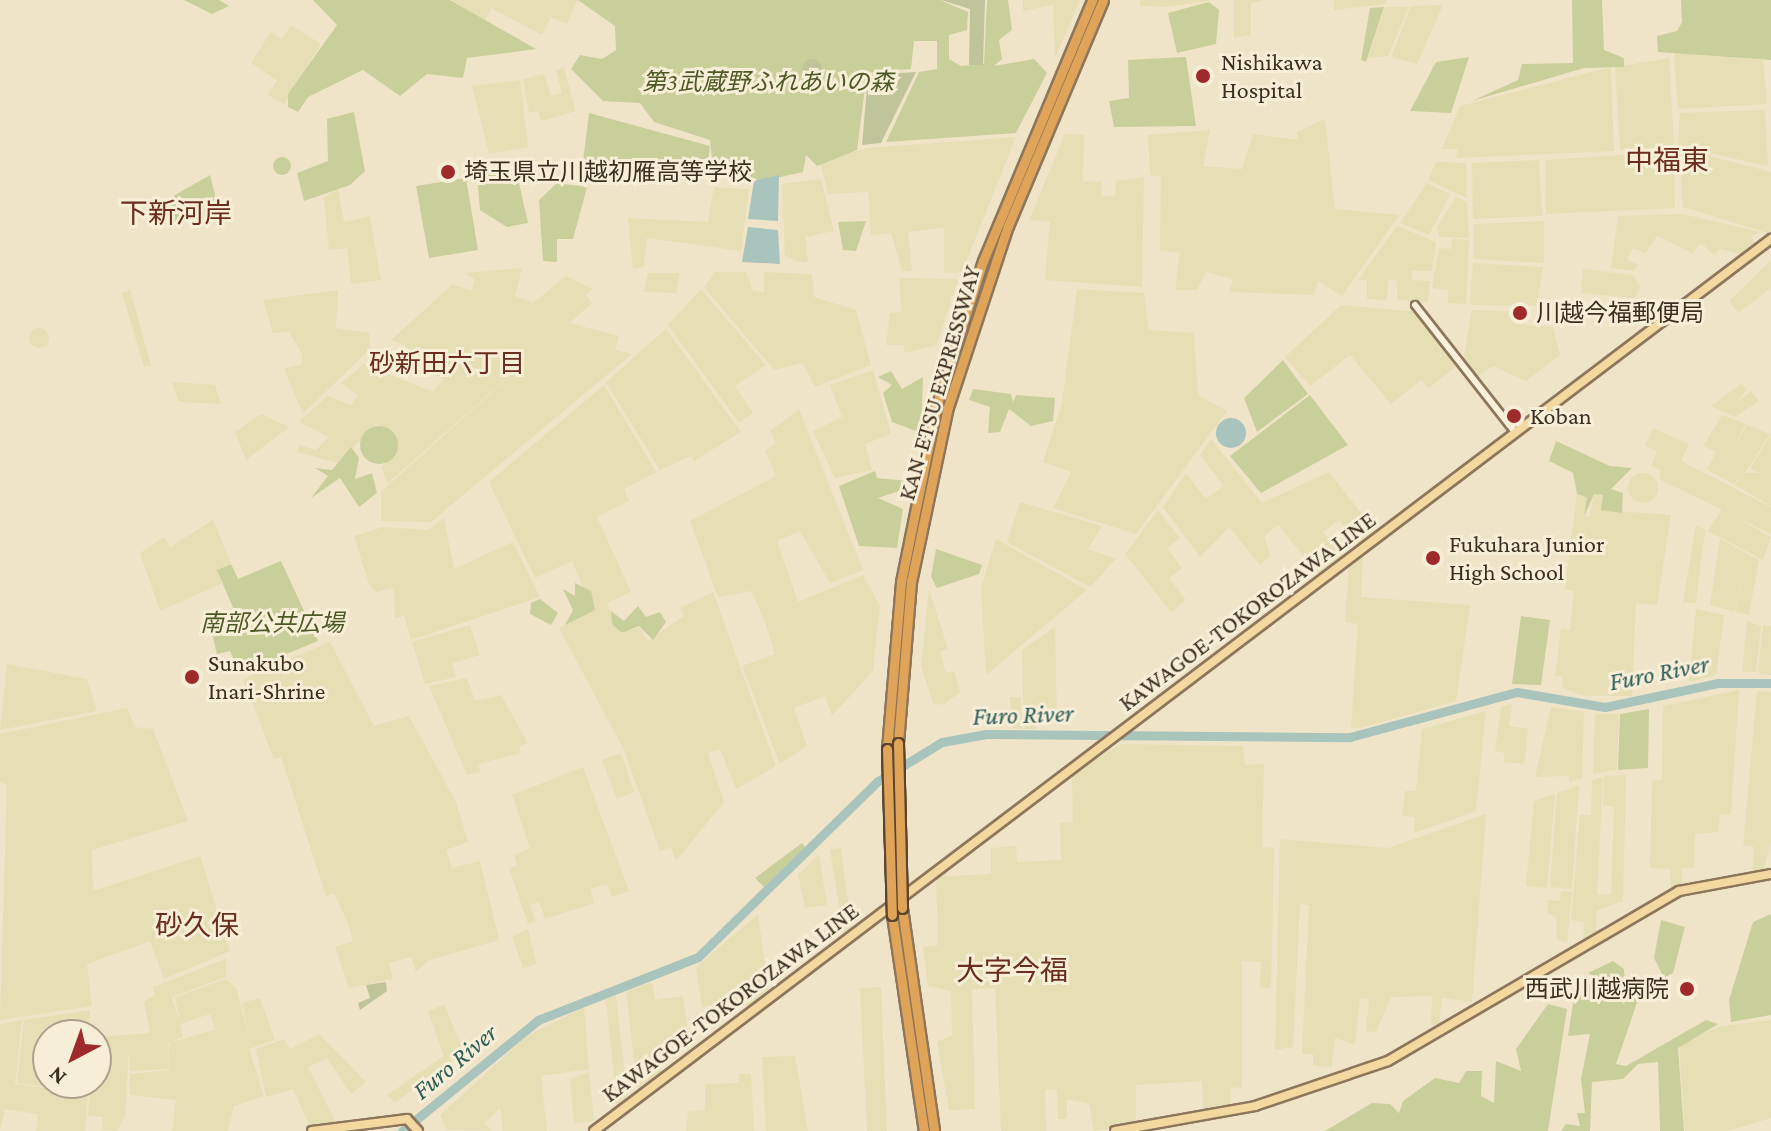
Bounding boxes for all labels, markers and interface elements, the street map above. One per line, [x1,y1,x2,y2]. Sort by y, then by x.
place label: Nishikawa Hospital [1221,48,1323,104]
marker: Nishikawa Hospital [1192,65,1214,87]
park label: 第3武蔵野ふれあいの森 [642,68,894,96]
district label: 中福東 [1625,144,1709,178]
place label: 埼玉県立川越初雁高等学校 [464,158,752,186]
marker: 埼玉県立川越初雁高等学校 [439,163,457,181]
district label: 下新河岸 [120,197,232,231]
street label: KAN-ETSU EXPRESSWAY [892,263,986,503]
place label: 川越今福郵便局 [1536,299,1704,327]
marker: 川越今福郵便局 [1511,304,1529,322]
district label: 砂新田六丁目 [369,348,525,380]
place label: Koban [1530,402,1592,430]
marker: Koban [1505,407,1523,425]
street label: KAWAGOE-TOKOROZAWA LINE [1113,505,1381,717]
place label: Fukuhara Junior High School [1449,530,1604,586]
marker: Fukuhara Junior High School [1424,549,1442,567]
park label: 南部公共広場 [200,609,344,637]
water label: Furo River [1606,648,1712,698]
place label: Sunakubo Inari-Shrine [208,649,325,705]
marker: Sunakubo Inari-Shrine [183,668,201,686]
water label: Furo River [972,698,1074,732]
street label: KAWAGOE-TOKOROZAWA LINE [596,896,864,1108]
district label: 砂久保 [155,909,239,943]
district label: 大字今福 [956,954,1068,988]
place label: 西武川越病院 [1525,975,1669,1003]
marker: 西武川越病院 [1676,978,1698,1000]
water label: Furo River [406,1018,504,1106]
north arrow [32,1019,112,1099]
text: N [43,1062,71,1090]

